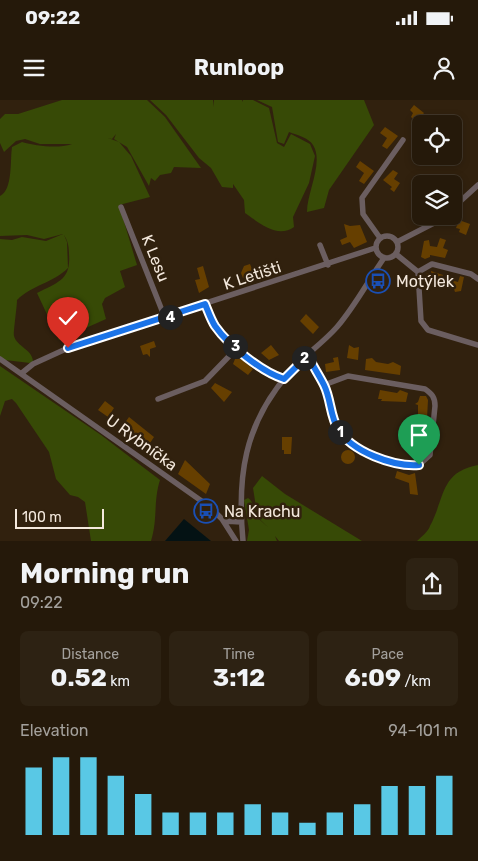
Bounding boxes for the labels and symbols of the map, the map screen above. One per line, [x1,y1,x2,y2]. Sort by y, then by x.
street label: K Lesu [138,232,174,284]
street label: K Letišti [221,257,283,294]
bus stop icon: Motýlek [365,268,391,294]
place label: Motýlek [396,272,455,291]
pin [47,297,89,348]
pin: 4 [158,304,182,330]
pin: 3 [222,334,248,358]
pin: 2 [292,346,316,370]
street label: U Rybníčka [102,410,181,475]
pin [398,414,440,465]
pin: 1 [328,420,352,444]
bus stop icon: Na Krachu [193,498,219,524]
place label: Na Krachu [224,502,300,521]
scale bar [15,506,104,529]

